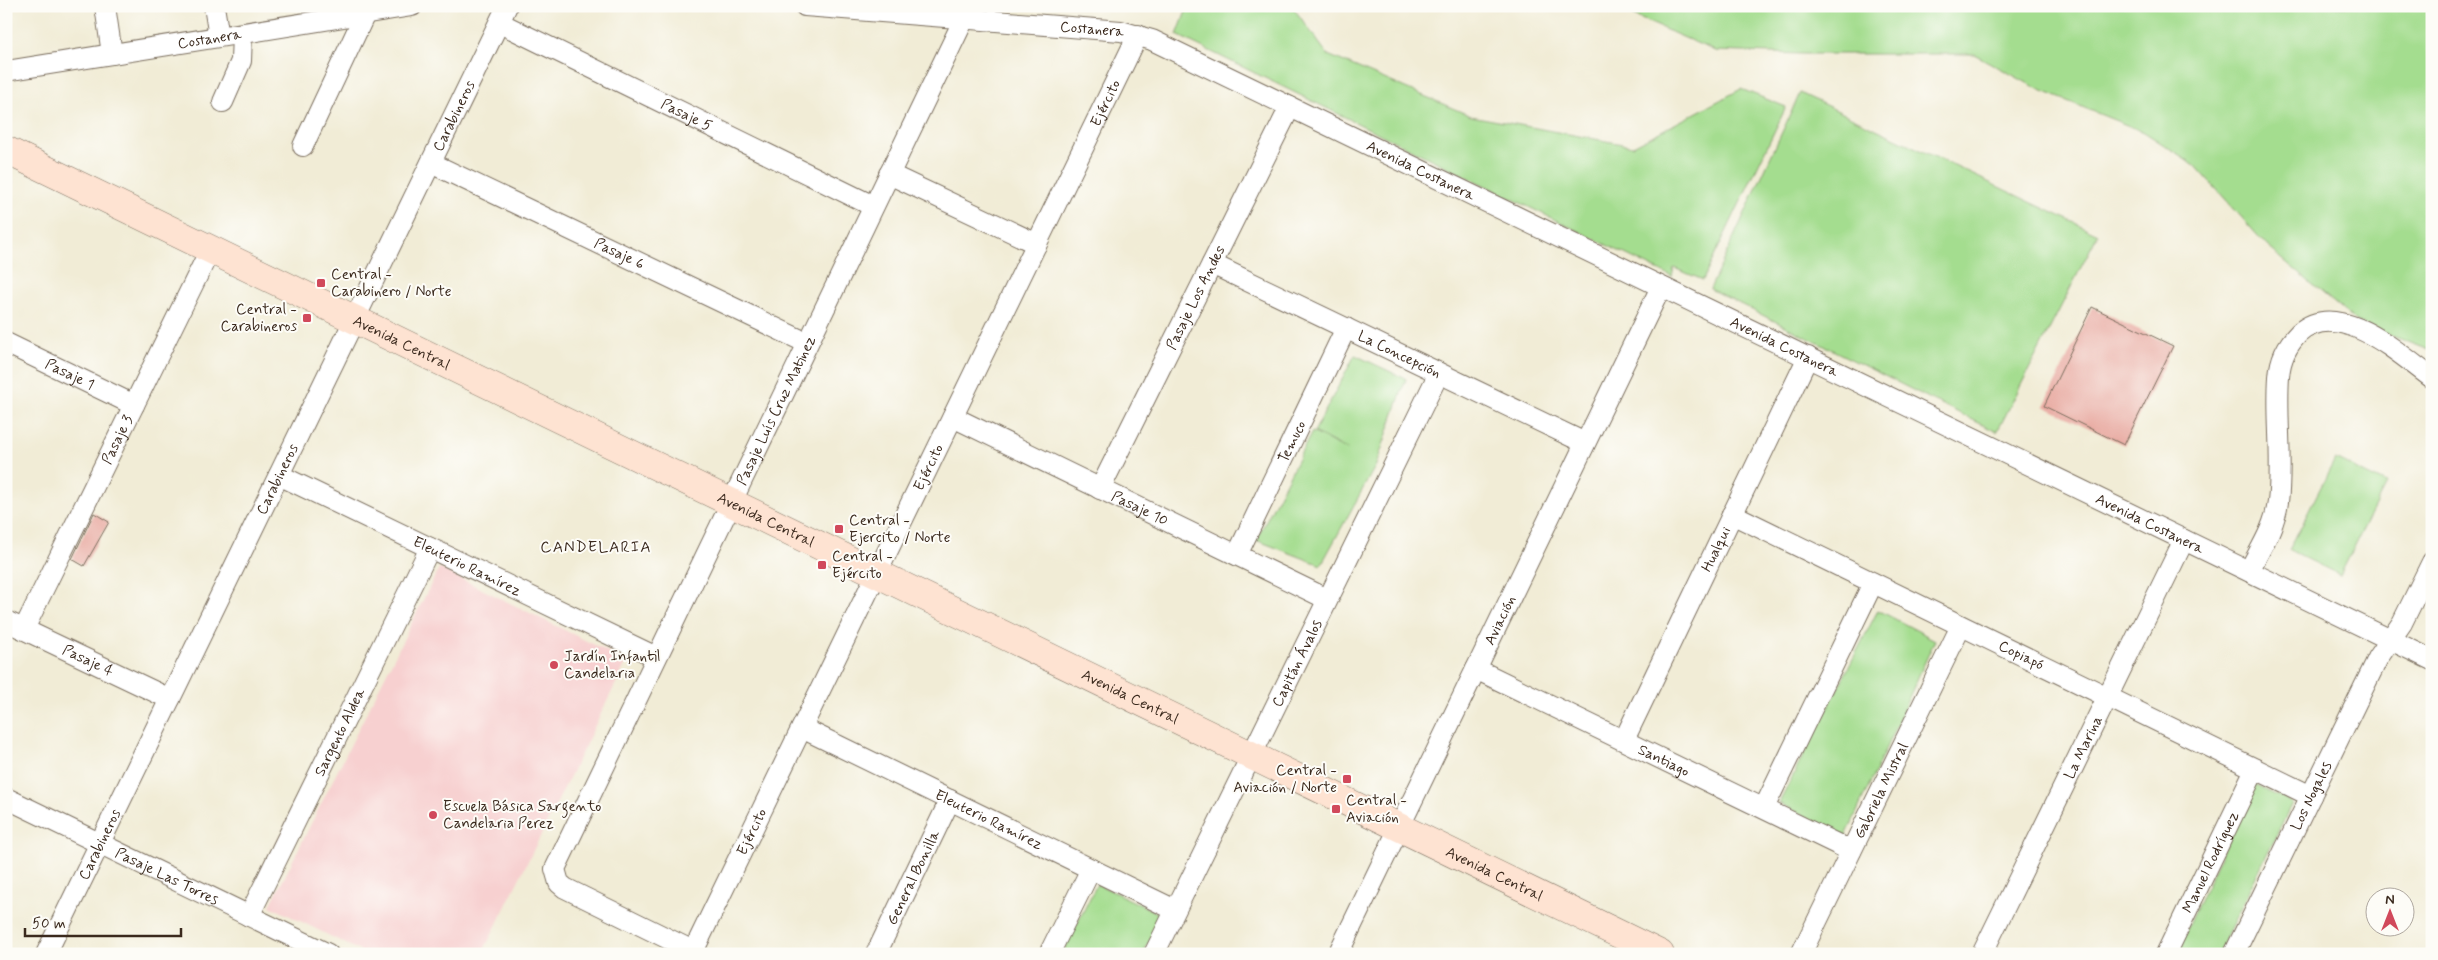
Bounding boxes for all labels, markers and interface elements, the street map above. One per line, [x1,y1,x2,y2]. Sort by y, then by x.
street label: Costanera [1059,17,1126,42]
street label: Costanera [176,24,244,54]
street label: Carabineros [429,77,480,155]
street label: Ejército [1086,77,1126,130]
street label: Pasaje 5 [657,95,715,137]
street label: Avenida Costanera [1363,136,1479,206]
street label: Pasaje 6 [591,234,648,275]
street label: Pasaje Los Andes [1162,242,1231,353]
place label: Central - Carabinero / Norte [331,265,452,302]
marker: Central - Carabinero / Norte [315,277,327,289]
place label: Central - Carabineros [220,300,297,337]
street label: Avenida Central [349,311,454,376]
marker: Central - Carabineros [301,312,313,324]
street label: Avenida Costanera [1726,312,1842,382]
street label: La Concepción [1354,326,1444,383]
street label: Pasaje Luís Cruz Matinez [732,333,821,489]
street label: Pasaje 1 [42,354,97,395]
street label: Pasaje 3 [97,412,138,468]
street label: Temuco [1274,417,1311,466]
street label: Carabineros [252,440,304,518]
street label: Ejército [909,441,949,494]
street label: Pasaje 10 [1108,487,1171,531]
street label: Avenida Central [714,488,818,553]
street label: Avenida Costanera [2092,489,2208,559]
place label: Central - Ejercito / Norte [849,511,951,548]
marker: Central - Ejercito / Norte [833,523,845,535]
street label: Hualqui [1697,523,1736,575]
street label: Eleuterio Ramírez [409,532,524,601]
district label: CANDELARIA [540,537,652,558]
place label: Central - Ejército [832,547,893,584]
marker: Central - Ejército [816,559,828,571]
street label: Aviación [1480,592,1521,649]
street label: Capitán Ávalos [1268,617,1327,711]
street label: Copiapó [1995,636,2047,676]
street label: Pasaje 4 [59,640,117,682]
place label: Jardín Infantil Candelaria [564,647,661,684]
marker: Jardín Infantil Candelaria [548,659,560,671]
street label: Avenida Central [1078,665,1182,730]
street label: Sargento Aldea [310,684,371,780]
street label: La Marina [2060,712,2108,783]
street label: Gabriela Mistral [1850,739,1914,842]
street label: Santiago [1634,740,1693,782]
street label: Los Nogales [2287,758,2337,834]
place label: Central - Aviación / Norte [1233,761,1337,798]
marker: Central - Aviación / Norte [1341,773,1353,785]
street label: Eleuterio Ramírez [931,785,1046,855]
place label: Central - Aviación [1346,791,1407,828]
place label: Escuela Básica Sargento Candelaria Perez [443,797,601,834]
marker: Central - Aviación [1330,803,1342,815]
street label: Ejército [732,805,772,859]
street label: Carabineros [75,806,126,884]
street label: Manuel Rodríguez [2178,808,2244,917]
marker: Escuela Básica Sargento Candelaria Perez [427,809,439,821]
street label: General Bonilla [882,826,945,929]
street label: Avenida Central [1442,842,1546,907]
street label: Pasaje Las Torres [112,843,222,911]
north arrow [2366,888,2416,938]
text: N [2385,891,2395,909]
scale bar [25,905,181,937]
text: 50 m [32,914,66,934]

